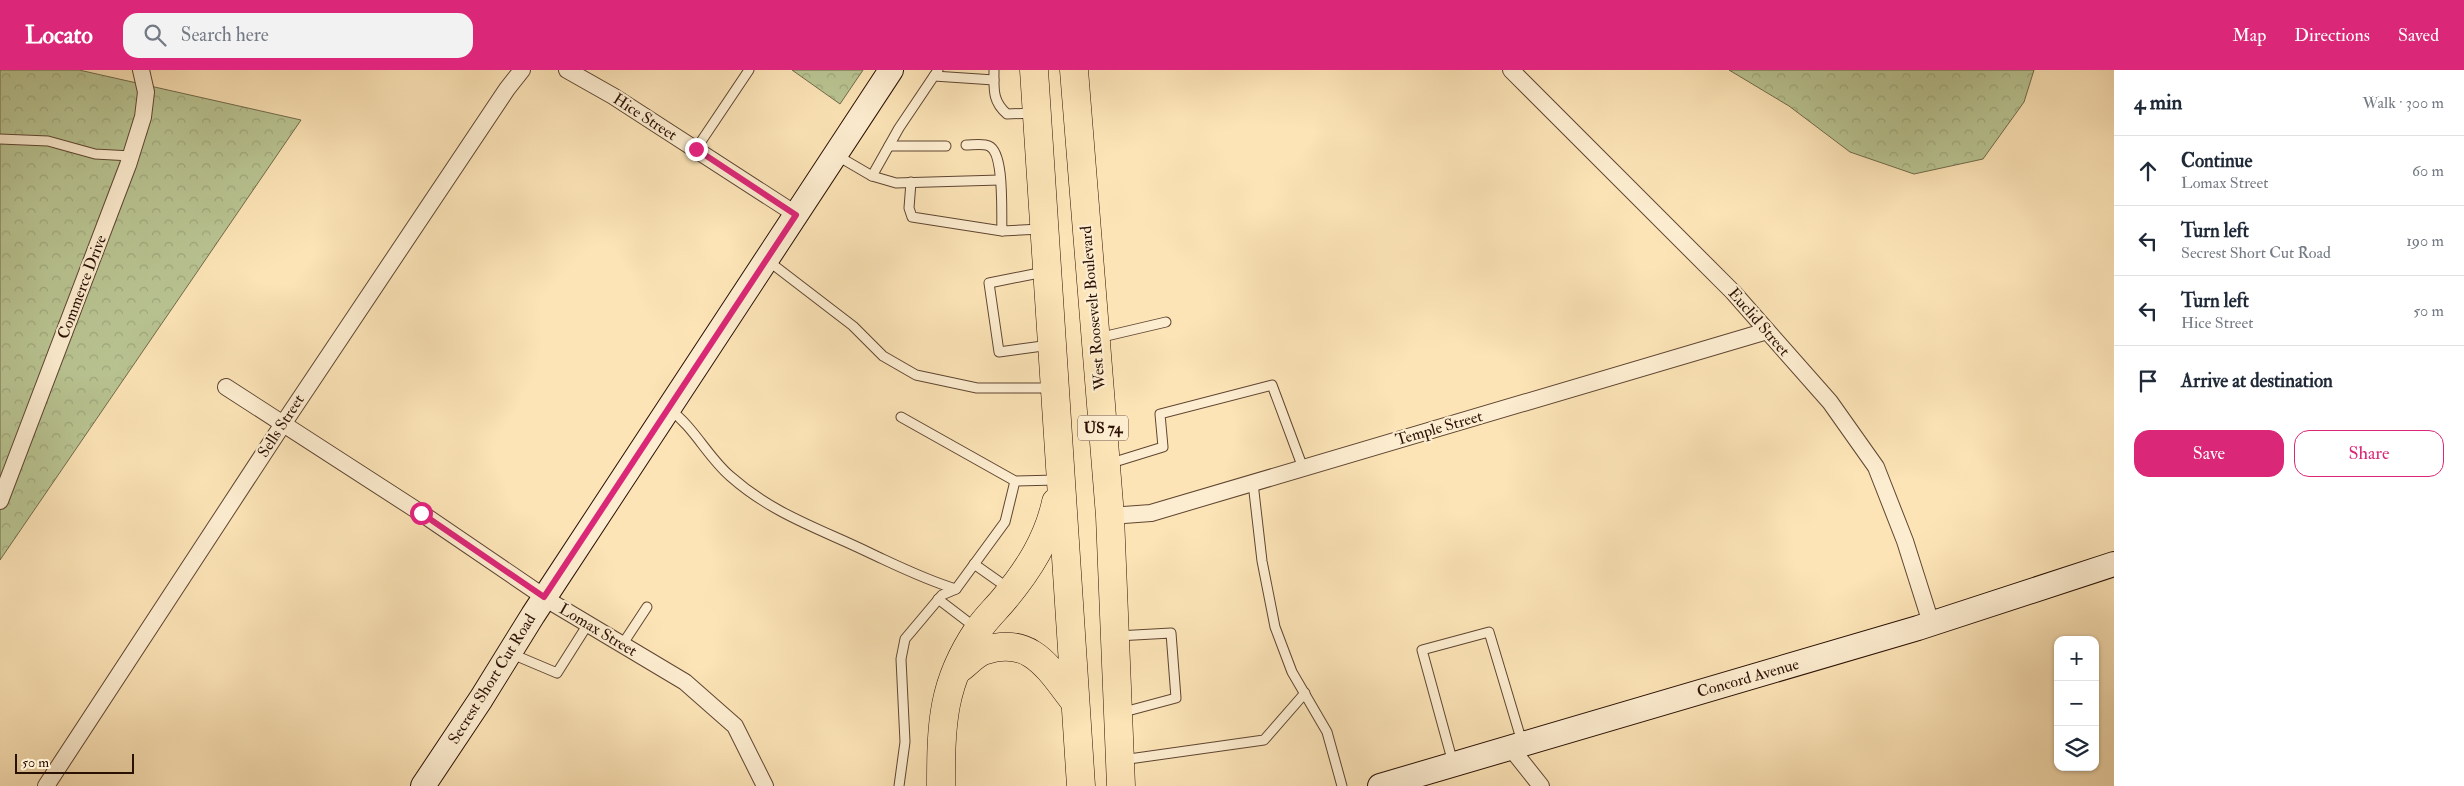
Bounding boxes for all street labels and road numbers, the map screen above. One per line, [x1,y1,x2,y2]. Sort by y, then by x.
street label: Hice Street [609,89,681,145]
street label: West Roosevelt Boulevard [1076,225,1110,392]
street label: Commerce Drive [53,232,111,342]
street label: Euclid Street [1724,284,1794,360]
street label: Sells Street [253,391,309,461]
street label: Temple Street [1393,406,1485,451]
road number: US 74 [1078,416,1128,440]
street label: Lomax Street [555,599,641,661]
street label: Secrest Short Cut Road [444,610,540,748]
street label: Concord Avenue [1695,654,1802,702]

